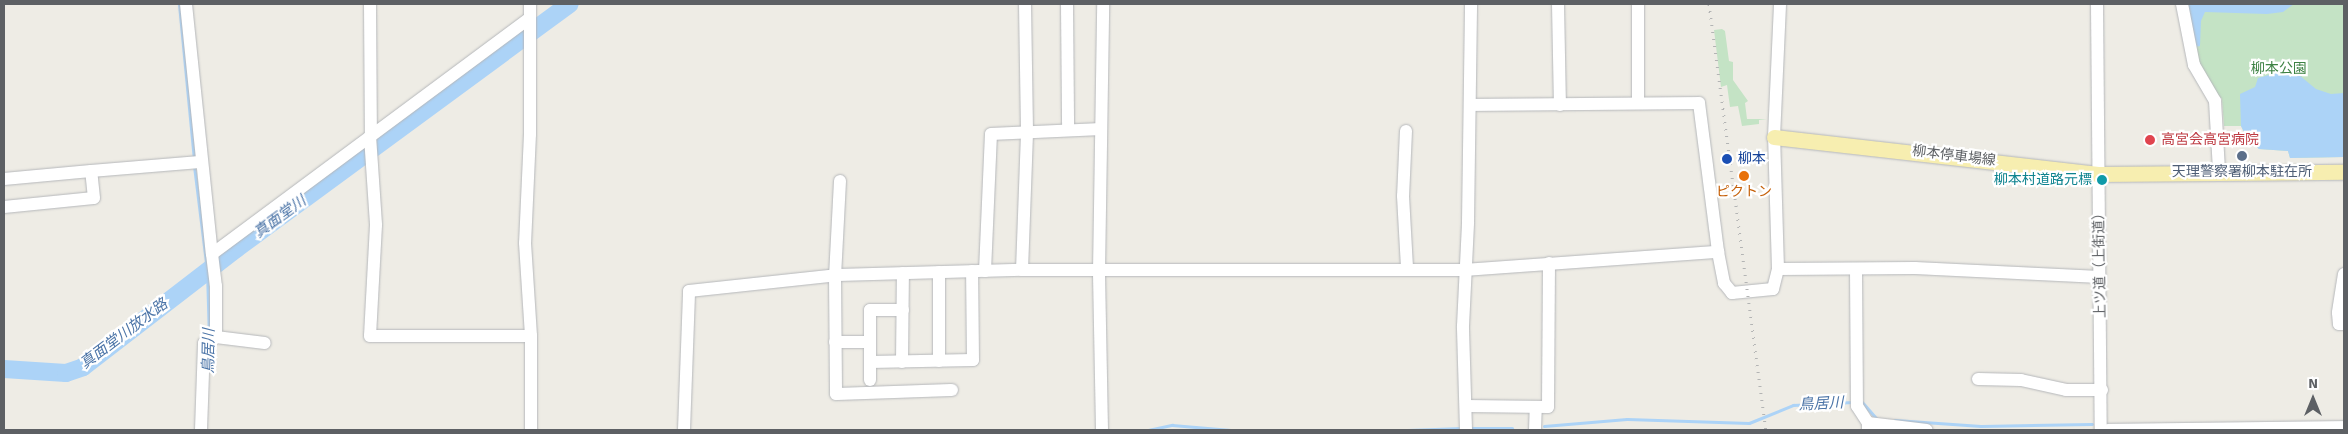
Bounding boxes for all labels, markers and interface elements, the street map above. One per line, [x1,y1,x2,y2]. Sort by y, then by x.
park label: 柳本公園 [2251,61,2307,77]
place label: 高宮会高宮病院 [2161,132,2259,148]
marker: 高宮会高宮病院 [2143,133,2157,147]
street label: 柳本停車場線 [1911,143,1997,169]
marker: 天理警察署柳本駐在所 [2236,150,2248,162]
place label: 柳本 [1738,151,1766,167]
marker: 柳本 [1720,152,1734,166]
place label: 天理警察署柳本駐在所 [2172,164,2312,180]
marker: ピクトン [1738,170,1750,182]
place label: 柳本村道路元標 [1994,172,2092,188]
marker: 柳本村道路元標 [2096,174,2108,186]
place label: ピクトン [1716,184,1772,200]
water label: 真面堂川 [250,192,310,242]
street label: 上ツ道（上街道） [2091,206,2109,318]
water label: 真面堂川放水路 [77,295,171,373]
water label: 鳥居川 [200,328,218,374]
north arrow [2288,374,2338,424]
text: N [2308,375,2318,392]
water label: 鳥居川 [1798,394,1844,414]

